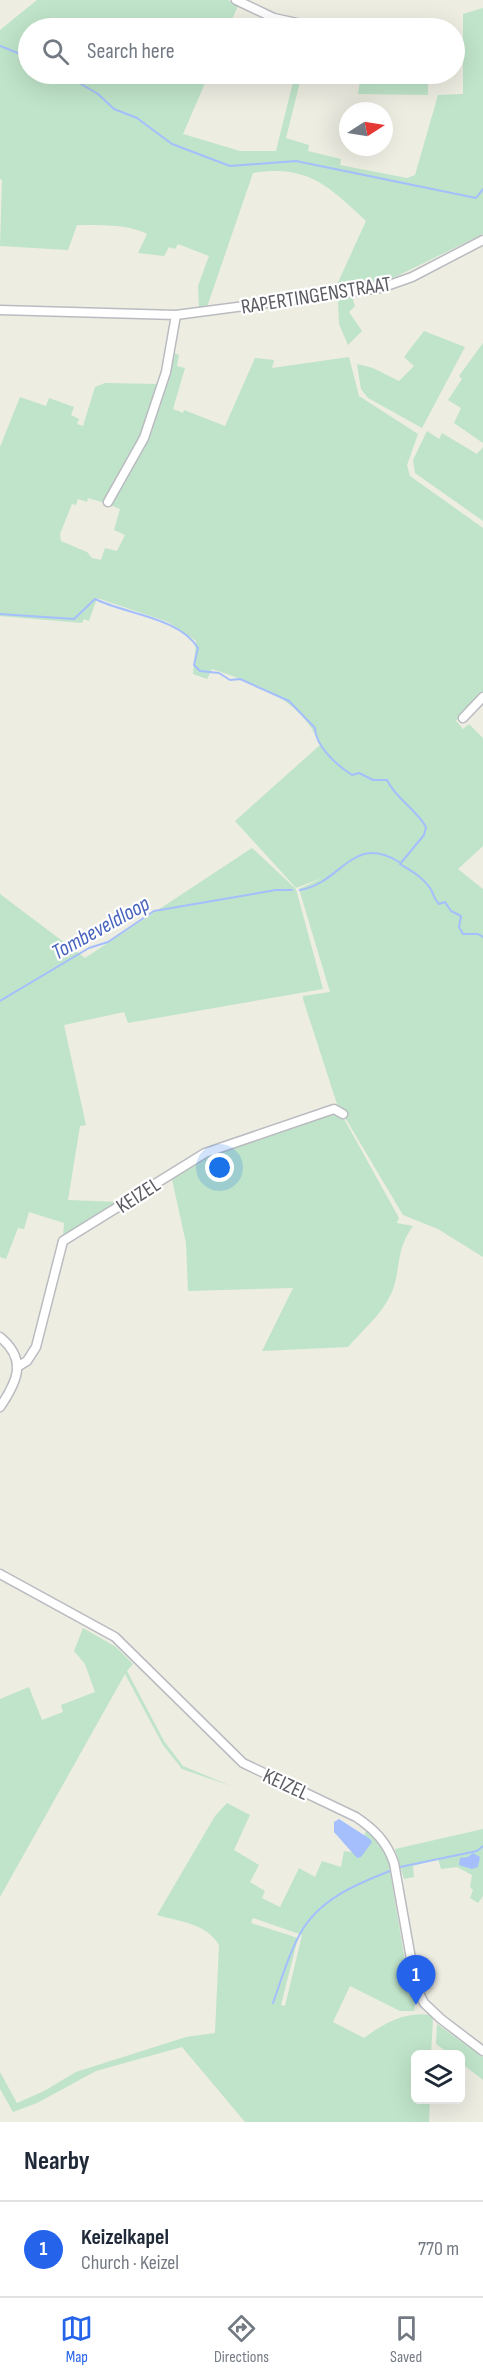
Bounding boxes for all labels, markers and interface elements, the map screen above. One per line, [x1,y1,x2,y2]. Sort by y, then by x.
search box [18,18,465,84]
icon: search [39,35,72,68]
text: Search here [87,38,174,65]
north arrow [339,102,393,156]
street label: RAPERTINGENSTRAAT [239,271,393,320]
water label: Tombeveldloop [47,890,155,966]
your location [205,1153,234,1182]
street label: KEIZEL [112,1172,165,1219]
street label: KEIZEL [259,1763,313,1806]
pin: 1 [396,1956,436,2005]
map controls [411,2050,465,2104]
button: layers [411,2050,465,2104]
text: Nearby [24,2146,90,2177]
text: Keizelkapel [81,2224,169,2251]
text: 1 [40,2237,47,2261]
text: 770 m [418,2237,459,2261]
text: Church · Keizel [81,2251,179,2275]
tab: Map [60,2312,93,2367]
tab: Directions [214,2312,269,2367]
tab: Saved [390,2312,423,2367]

